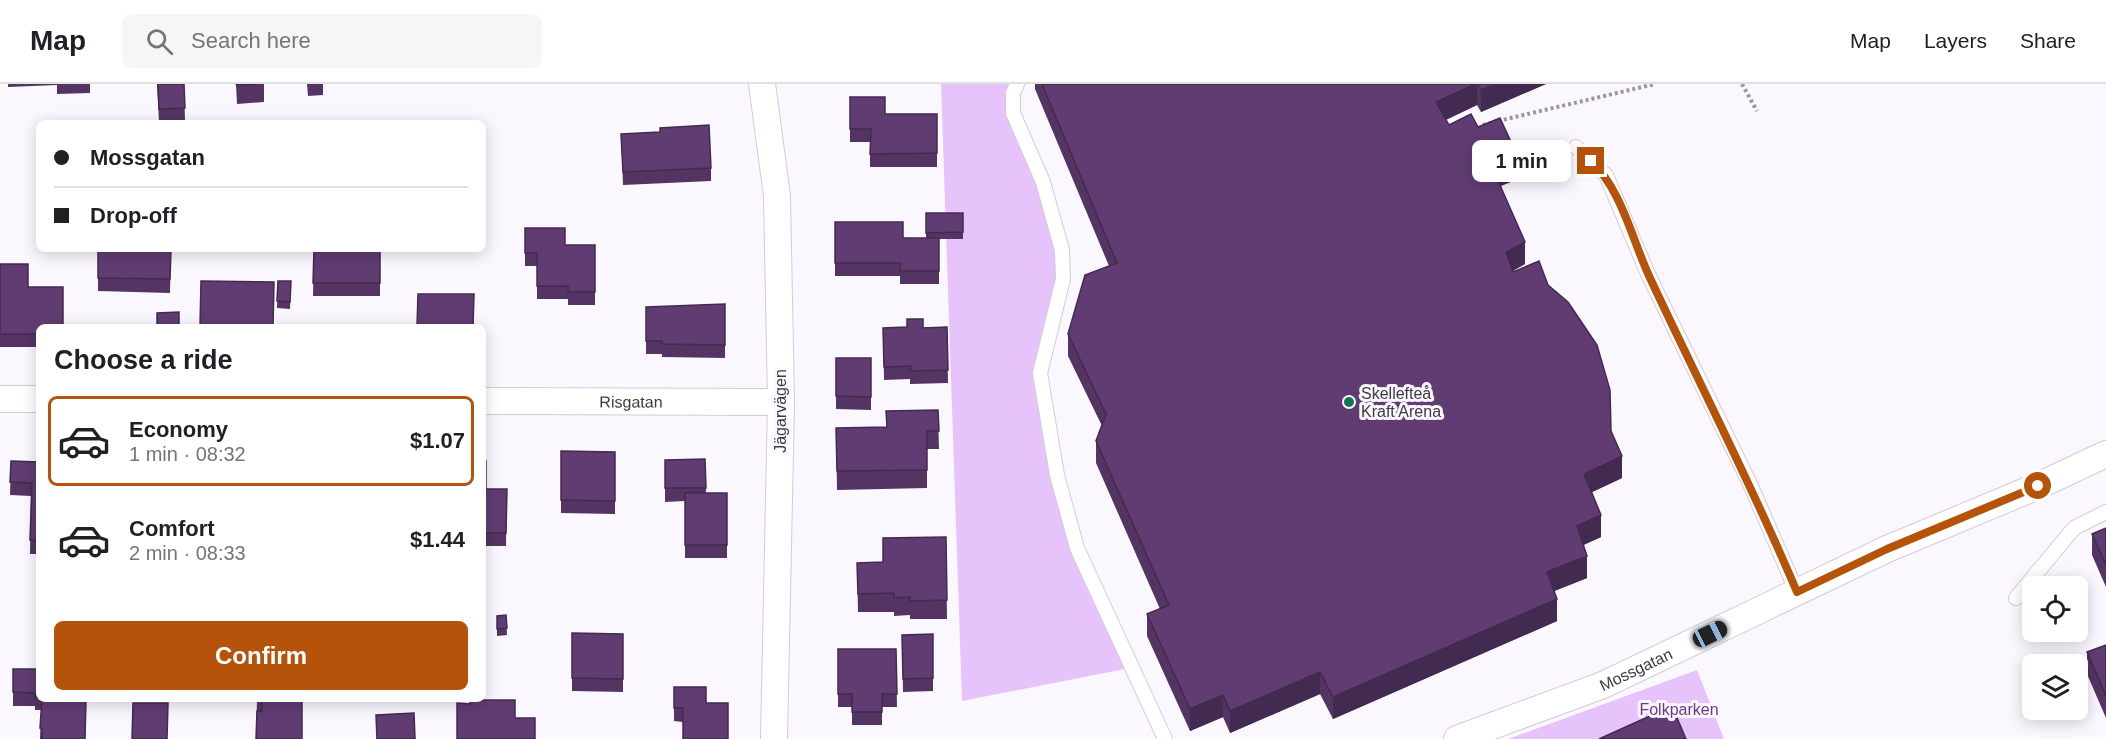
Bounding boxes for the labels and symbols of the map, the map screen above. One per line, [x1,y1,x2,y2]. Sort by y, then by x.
callout: 1 min [1471,140,1570,182]
route end [1577,147,1604,174]
street label: Jägarvägen [772,369,789,453]
place label: Skellefteå Kraft Arena [1361,385,1441,420]
street label: Risgatan [599,393,663,410]
marker: Skellefteå Kraft Arena [1342,395,1356,409]
route start [2024,472,2051,499]
car [1690,618,1730,650]
street label: Mossgatan [1597,645,1675,694]
park label: Folkparken [1639,701,1719,718]

